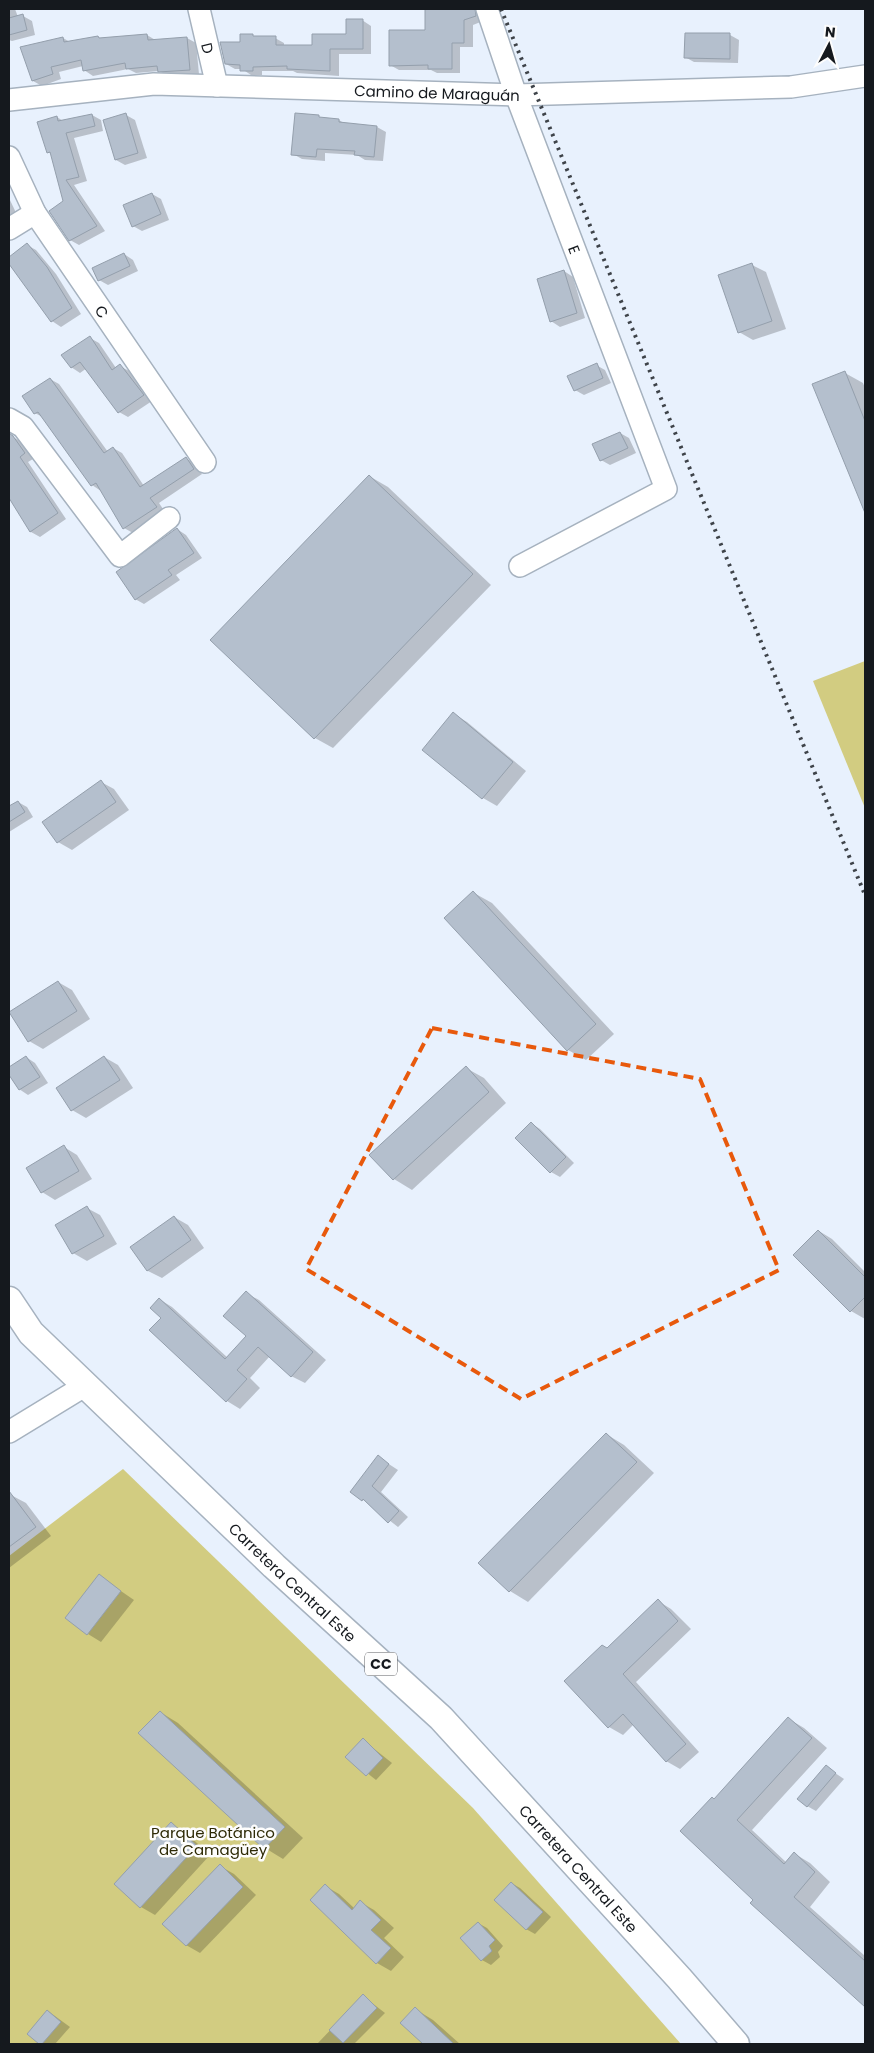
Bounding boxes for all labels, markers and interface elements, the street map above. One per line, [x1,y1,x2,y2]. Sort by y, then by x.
north arrow [804,20,854,70]
text: N [824,22,837,43]
street label: D [197,40,220,56]
street label: Camino de Maraguán [354,80,520,106]
street label: E [564,242,586,257]
street label: C [90,301,114,322]
street label: Carretera Central Este [224,1518,361,1646]
road number: CC [365,1652,397,1676]
street label: Carretera Central Este [515,1800,643,1937]
park label: Parque Botánico de Camagüey [151,1822,275,1860]

